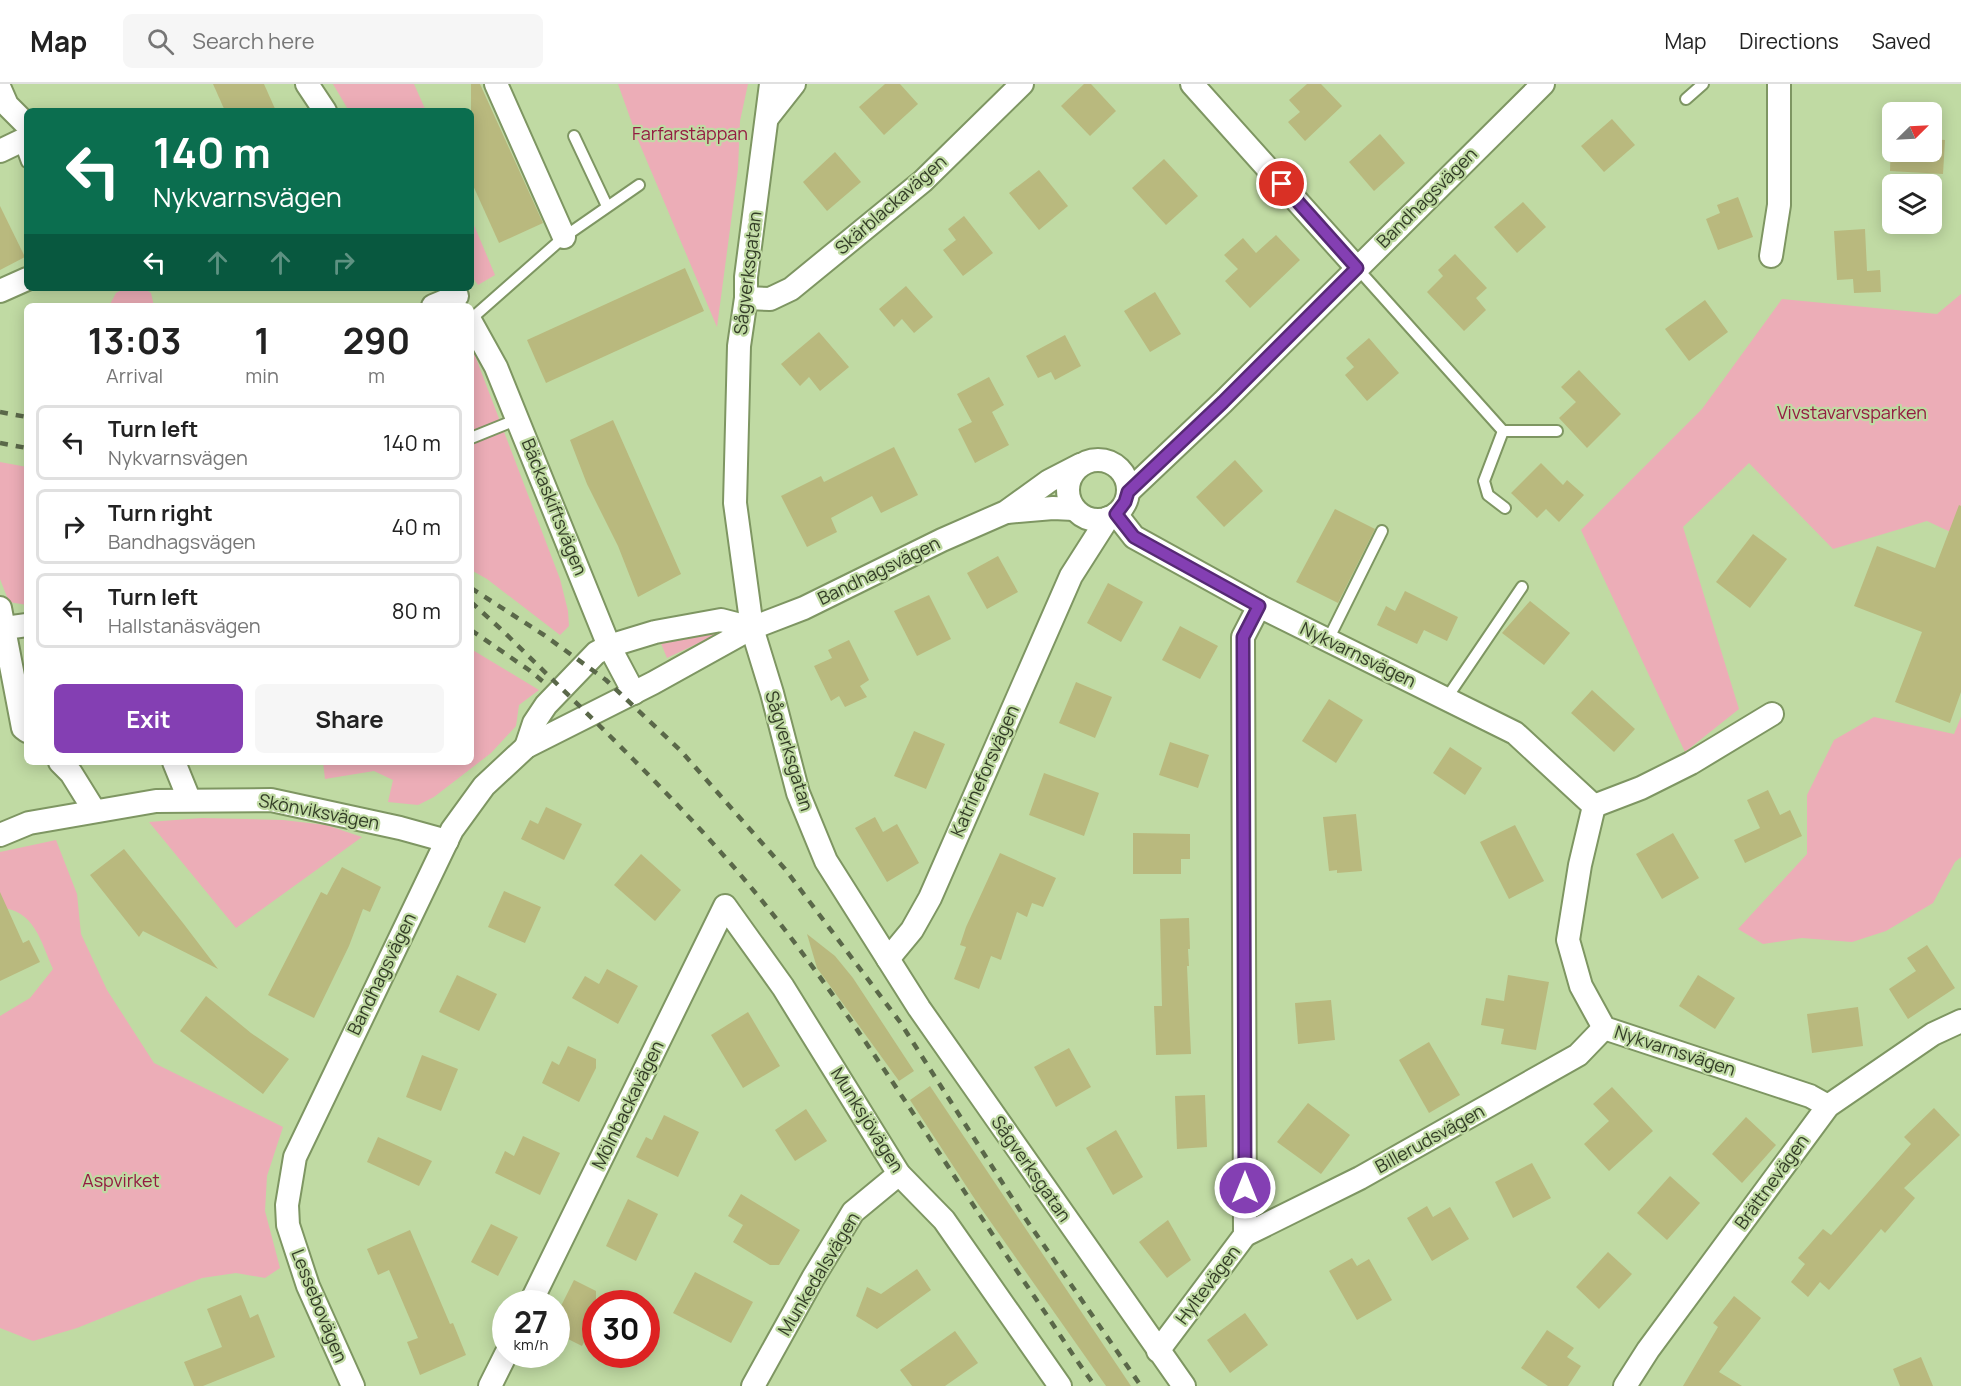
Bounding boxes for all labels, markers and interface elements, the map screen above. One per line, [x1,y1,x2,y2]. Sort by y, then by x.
search box [123,14,543,68]
text: Map [30,22,87,60]
icon: search [144,25,177,58]
text: Search here [192,26,315,56]
text: Map [1665,27,1706,55]
text: Directions [1739,27,1839,55]
text: Saved [1872,27,1931,55]
north arrow [1882,102,1942,162]
map controls [1882,102,1942,234]
park label: Farfarstäppan [632,121,748,145]
text: 140 m [153,123,271,181]
icon: left [54,132,132,210]
street label: Bandhagsvägen [1371,142,1482,253]
street label: Skärblackavägen [830,149,951,259]
pin [1256,158,1307,209]
icon: arrive [1265,167,1298,200]
button: layers [1882,174,1942,234]
text: Nykvarnsvägen [153,178,342,215]
street label: Sågverksgatan [728,210,766,336]
icon: left [138,246,171,279]
icon: ahead [201,246,234,279]
icon: ahead [264,246,297,279]
icon: right [327,246,360,279]
text: 13:03 [88,316,181,365]
text: 1 [254,316,270,365]
text: 290 [343,316,410,365]
text: Arrival [106,362,163,389]
text: min [245,362,279,389]
text: m [368,362,385,389]
park label: Vivstavarvsparken [1777,400,1927,424]
text: Turn left [108,414,198,444]
icon: left [57,426,90,459]
text: 140 m [383,428,441,458]
street label: Bäckaskiftsvägen [517,435,593,579]
text: Nykvarnsvägen [108,444,248,471]
text: Turn right [108,498,213,528]
icon: right [57,510,90,543]
text: 40 m [392,512,441,542]
text: Bandhagsvägen [108,528,256,555]
street label: Bandhagsvägen [814,530,944,610]
text: Turn left [108,582,198,612]
icon: left [57,594,90,627]
text: 80 m [392,596,441,626]
text: Hallstanäsvägen [108,612,261,639]
street label: Nykvarnsvägen [1297,616,1420,692]
button: Exit [54,684,243,753]
button: Share [255,684,444,753]
street label: Sågverksgatan [760,688,820,814]
street label: Katrineforsvägen [944,701,1024,840]
street label: Skönviksvägen [257,788,382,834]
street label: Bandhagsvägen [341,909,421,1039]
street label: Nykvarnsvägen [1612,1019,1739,1081]
street label: Mölnbackavägen [586,1036,669,1173]
street label: Munksjövägen [826,1062,910,1177]
street label: Billerudsvägen [1371,1098,1488,1178]
street label: Sågverksgatan [986,1111,1077,1226]
street label: Brättnevägen [1729,1129,1814,1234]
position arrow [1213,1156,1277,1220]
park label: Aspvirket [82,1168,160,1192]
street label: Munkedalsvägen [772,1207,864,1340]
street label: Hyltevägen [1170,1240,1245,1329]
street label: Lessebovägen [286,1245,354,1366]
speed limit sign: 30 [582,1290,660,1368]
text: 27 [514,1301,548,1342]
text: km/h [514,1334,548,1355]

